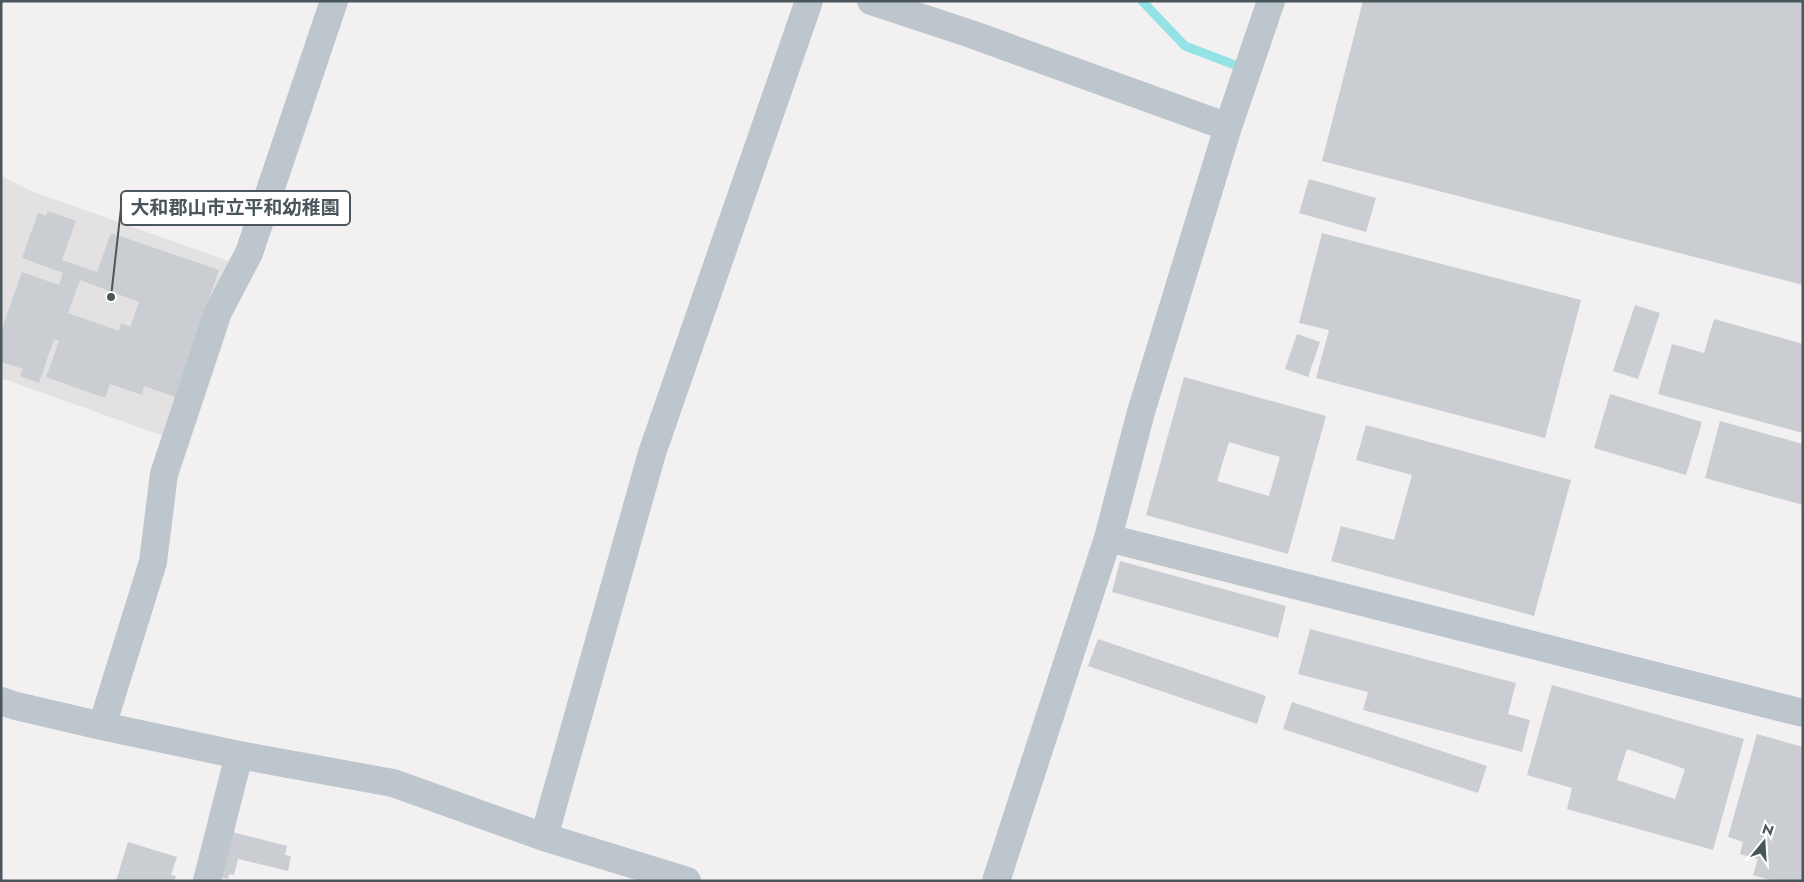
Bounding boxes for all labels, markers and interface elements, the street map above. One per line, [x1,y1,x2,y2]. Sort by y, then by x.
callout: 大和郡山市立平和幼稚園 [121,191,350,225]
text: 大和郡山市立平和幼稚園 [130,194,340,221]
north arrow [1739,817,1789,867]
text: N [1760,818,1776,841]

